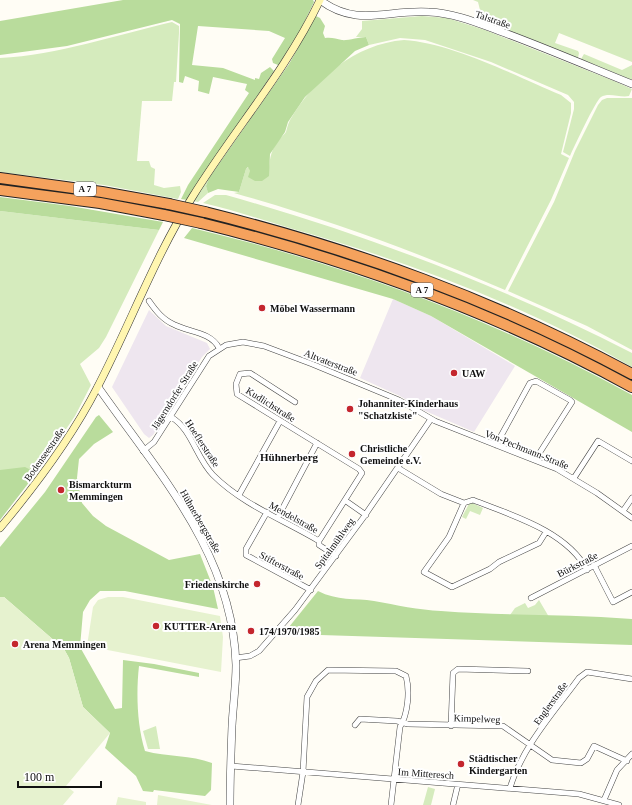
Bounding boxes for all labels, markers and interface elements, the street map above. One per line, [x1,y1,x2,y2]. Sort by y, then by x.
street label: Talstraße [474,8,512,31]
road number: A 7 [74,182,96,196]
road number: A 7 [411,283,433,297]
marker: Möbel Wassermann [257,303,267,313]
place label: Möbel Wassermann [270,303,356,314]
street label: Altvaterstraße [302,347,360,378]
street label: Jägerndorfer Straße [149,359,200,431]
marker: UAW [449,368,459,378]
place label: UAW [462,368,485,379]
street label: Kudlichstraße [244,385,298,424]
place label: Johanniter-Kinderhaus "Schatzkiste" [358,398,458,421]
marker: Johanniter-Kinderhaus "Schatzkiste" [345,404,355,414]
street label: Hoeflerstraße [183,417,222,470]
street label: Bodenseestraße [22,425,67,483]
street label: Von-Pechmann-Straße [483,428,571,472]
place label: Christliche Gemeinde e.V. [360,443,422,466]
marker: Christliche Gemeinde e.V. [347,449,357,459]
district label: Hühnerberg [260,451,319,463]
place label: Bismarckturm Memmingen [69,479,132,502]
marker: Bismarckturm Memmingen [56,485,66,495]
street label: Hühnerbergstraße [178,488,223,555]
street label: Mendelstraße [267,499,321,536]
street label: Spitalmühlweg [312,516,357,571]
street label: Stifterstraße [258,549,306,582]
street label: Bürkstraße [555,549,600,579]
place label: Friedenskirche [185,579,250,590]
marker: Friedenskirche [252,579,262,589]
marker: KUTTER-Arena [151,621,161,631]
place label: KUTTER-Arena [164,621,236,632]
marker: 174/1970/1985 [246,626,256,636]
place label: 174/1970/1985 [259,626,320,637]
marker: Arena Memmingen [10,639,20,649]
place label: Arena Memmingen [23,639,106,650]
street label: Englerstraße [531,679,570,727]
street label: Kimpelweg [453,712,500,725]
place label: Städtischer Kindergarten [469,753,528,776]
marker: Städtischer Kindergarten [456,759,466,769]
scale bar [18,763,101,789]
street label: Im Mitteresch [397,766,454,781]
text: 100 m [24,770,55,784]

